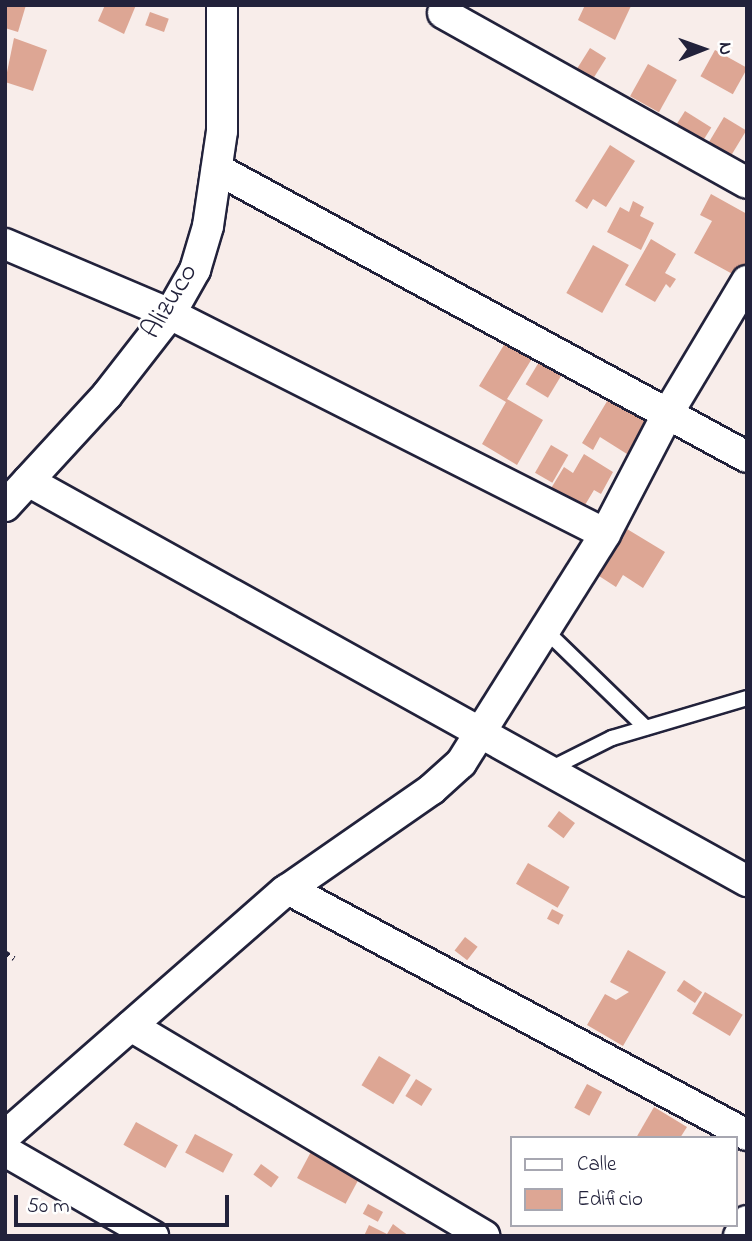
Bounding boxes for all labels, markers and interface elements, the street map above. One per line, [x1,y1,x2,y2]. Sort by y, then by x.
north arrow [668,14,738,84]
text: N [711,42,738,55]
street label: Alizuco [136,258,206,346]
legend [510,1136,738,1227]
text: Calle [577,1150,616,1180]
scale bar [18,1182,233,1226]
text: Edificio [577,1185,643,1215]
text: 50 m [27,1192,70,1222]

